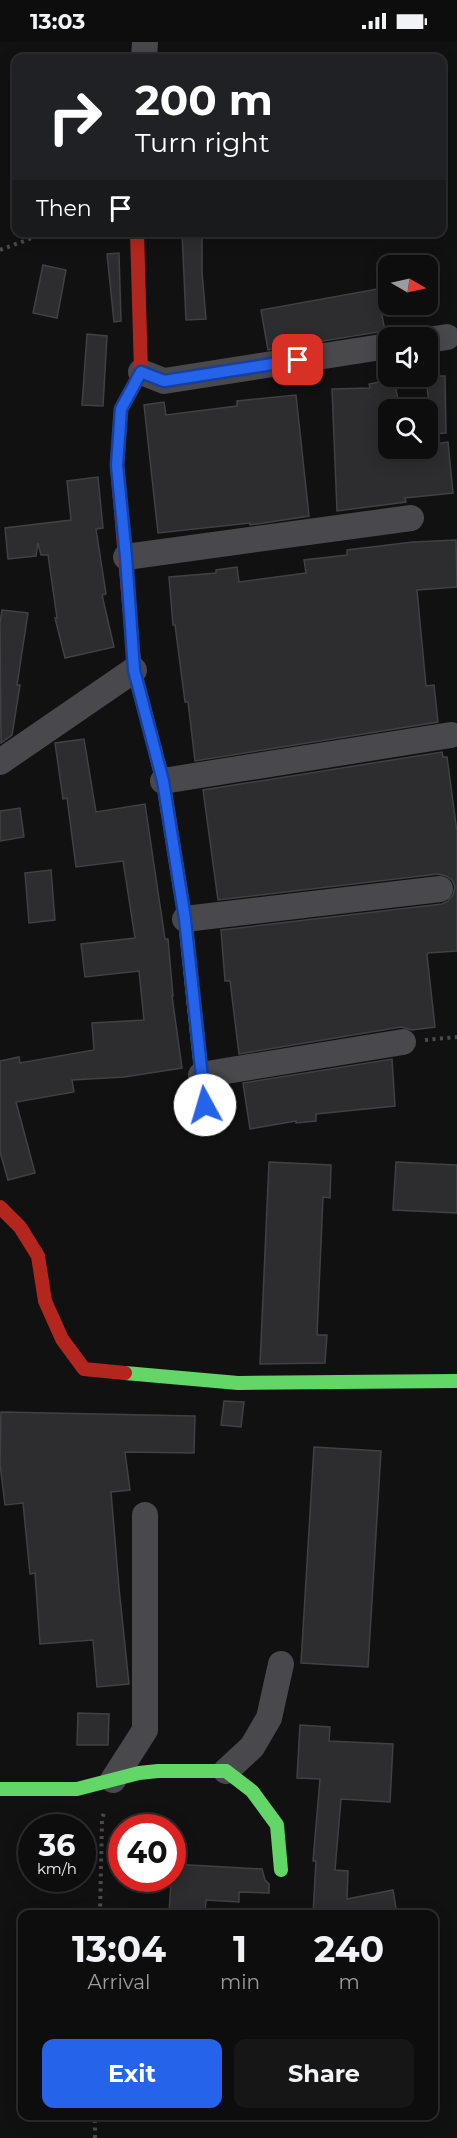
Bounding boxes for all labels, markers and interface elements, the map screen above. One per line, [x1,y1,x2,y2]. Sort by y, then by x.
text: 13:03 [30,8,85,35]
text: 200 m [135,74,273,126]
icon: right [36,78,114,156]
text: Turn right [135,126,270,159]
icon: arrive [104,192,137,225]
text: Then [36,195,92,222]
north arrow [378,255,438,315]
map controls [378,255,438,459]
button: sound [378,327,438,387]
pin [272,334,323,385]
icon: arrive [281,343,314,376]
button: search [378,399,438,459]
position arrow [173,1073,237,1137]
speed limit sign: 40 [108,1814,186,1892]
text: 36 [39,1827,75,1864]
text: km/h [37,1859,77,1878]
text: 13:04 [72,1927,166,1971]
text: 1 [233,1927,247,1971]
text: 240 [314,1927,384,1971]
text: Arrival [87,1970,151,1994]
text: min [220,1970,260,1994]
text: m [338,1970,360,1994]
button: Exit [42,2039,222,2108]
button: Share [234,2039,414,2108]

